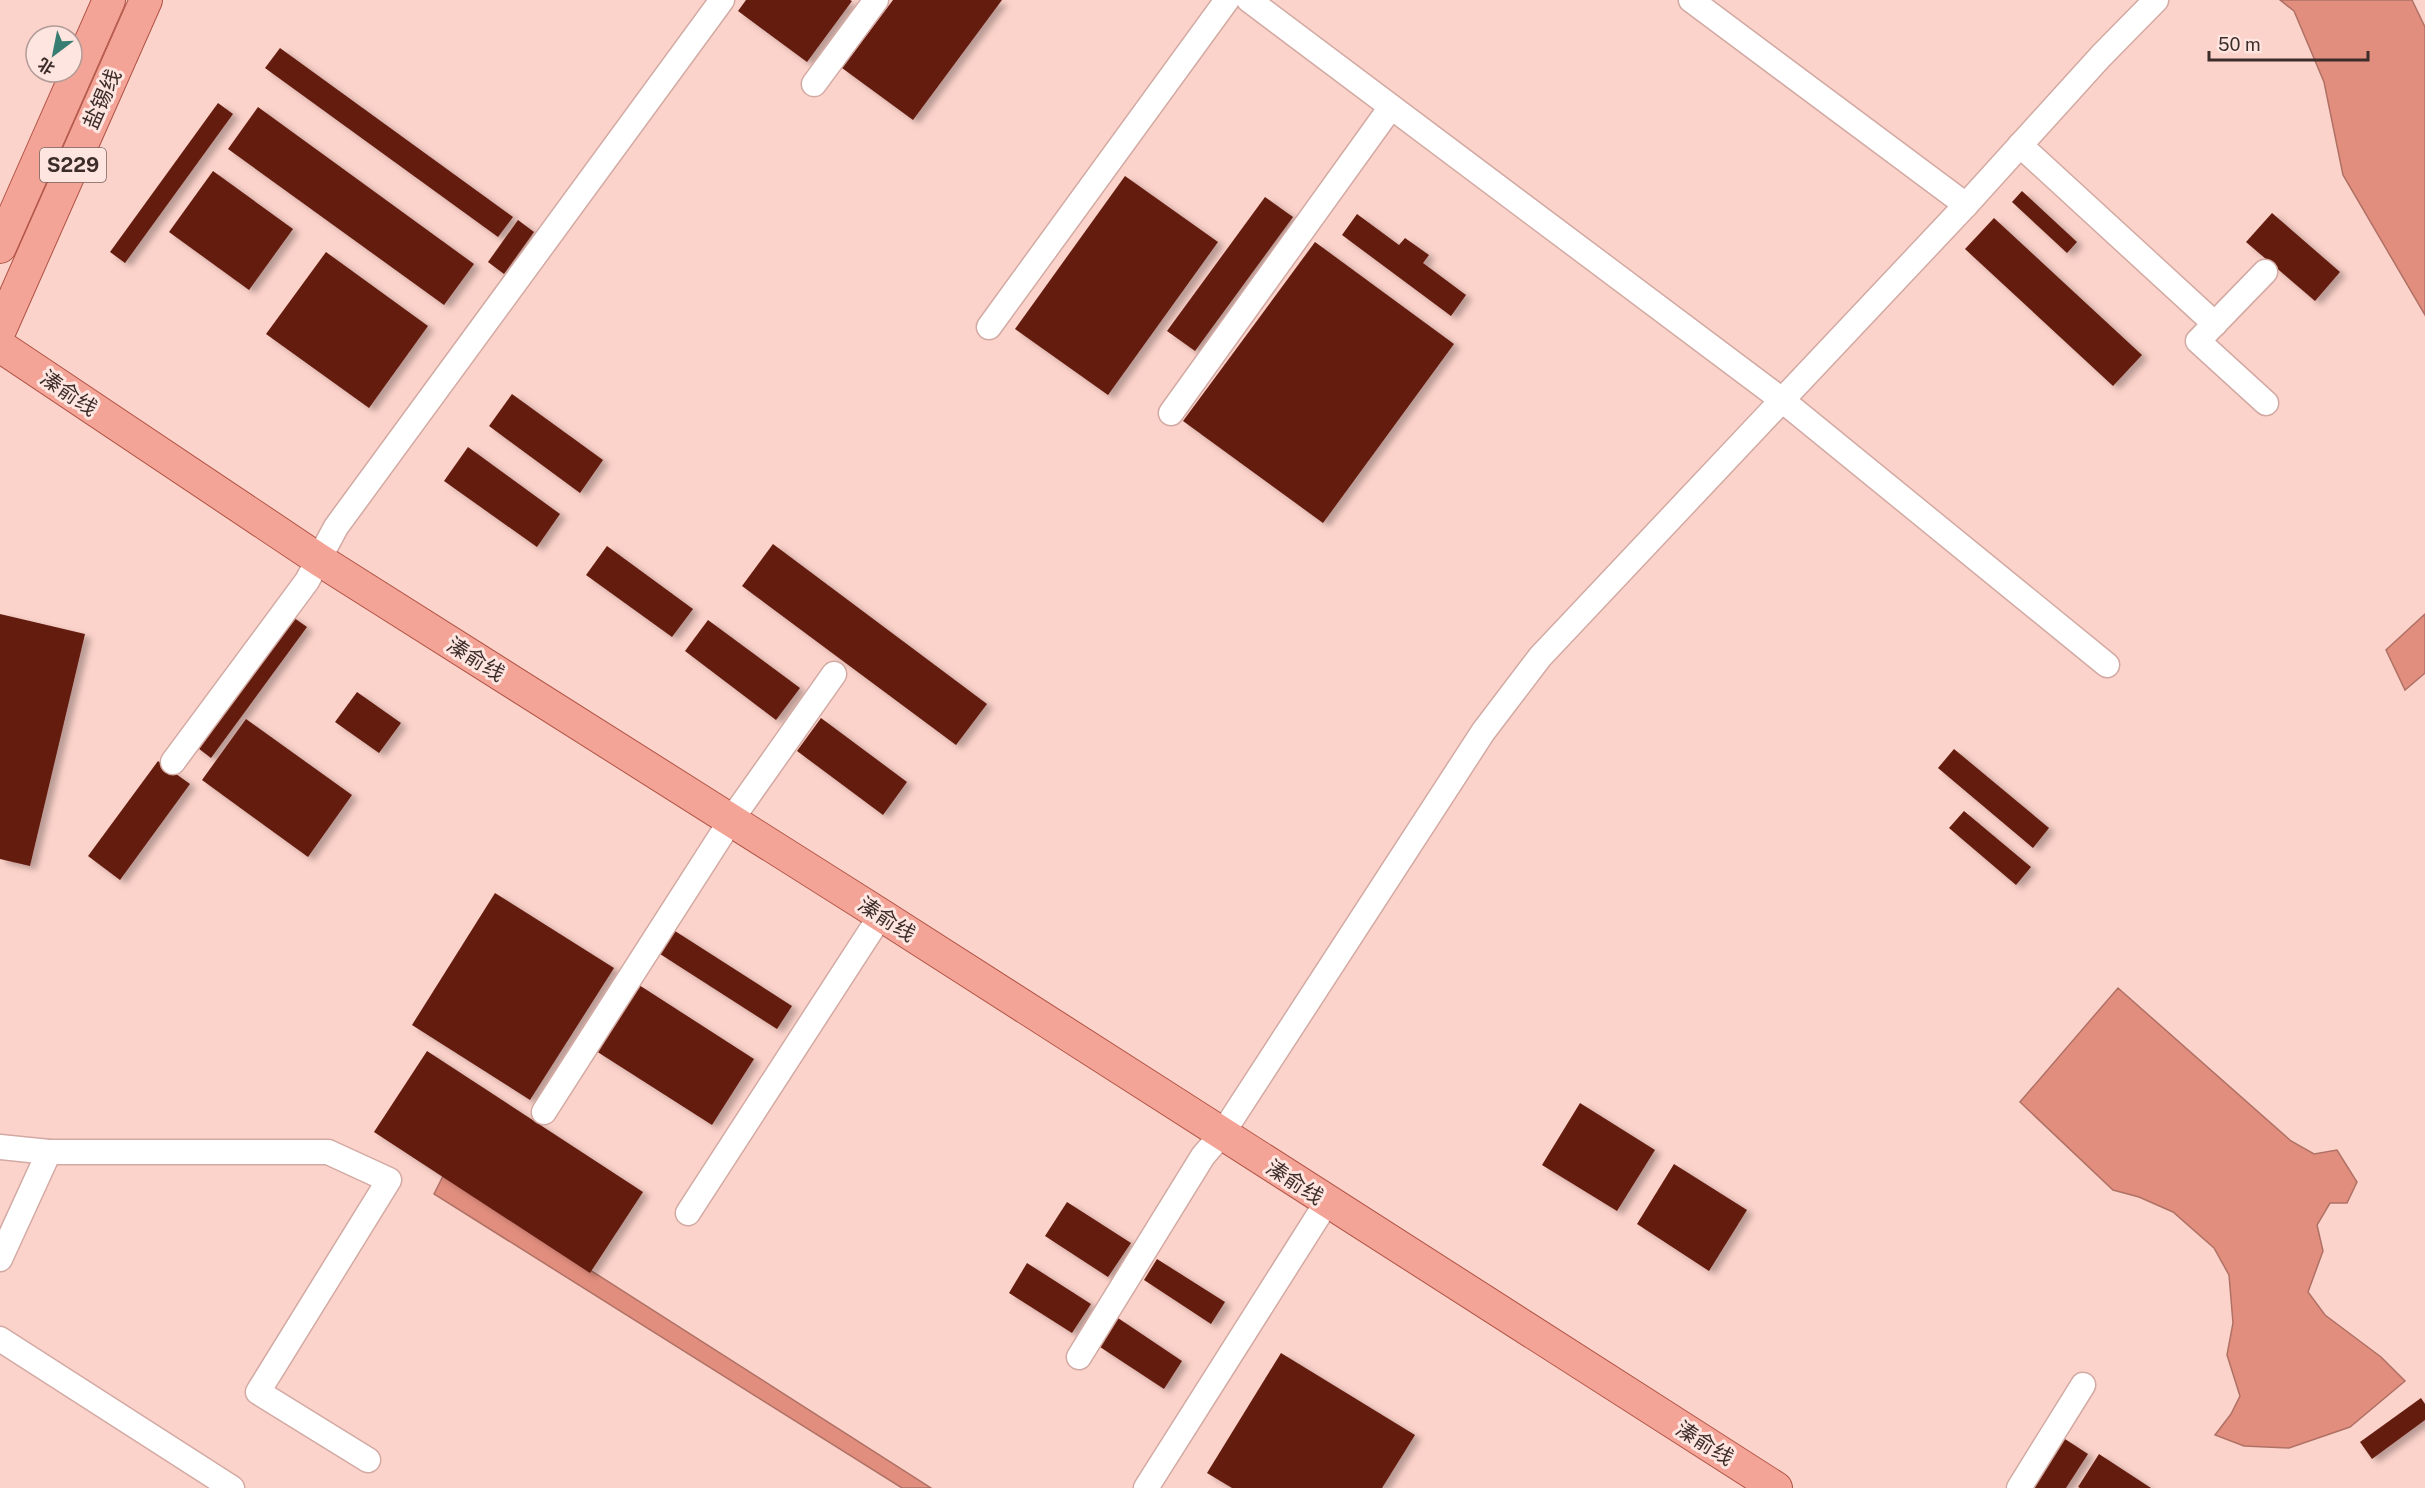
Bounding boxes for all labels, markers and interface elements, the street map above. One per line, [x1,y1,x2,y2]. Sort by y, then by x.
north arrow [24,24,84,84]
scale bar [2209,24,2368,62]
text: 50 m [2218,34,2261,55]
text: 北 [34,54,58,79]
street label: 盐锡线 [78,65,126,133]
road number: S229 [40,148,106,182]
street label: 溱俞线 [36,365,102,421]
street label: 溱俞线 [443,632,509,686]
street label: 溱俞线 [854,891,920,947]
street label: 溱俞线 [1262,1154,1328,1210]
street label: 溱俞线 [1672,1416,1738,1470]

